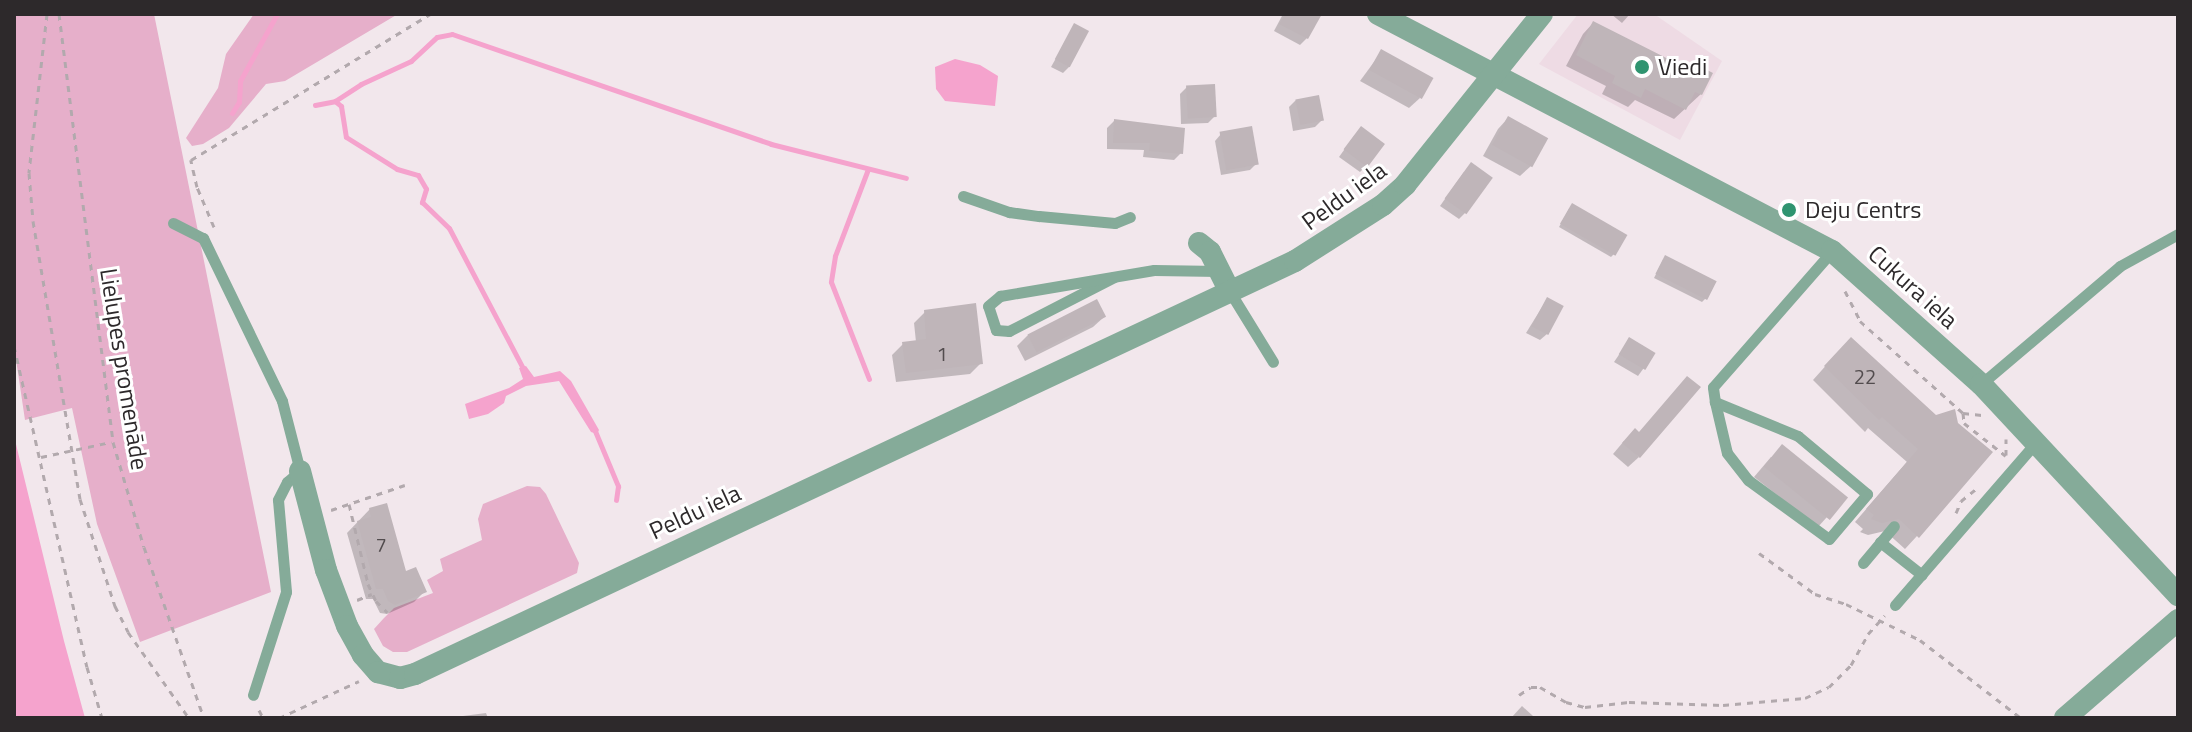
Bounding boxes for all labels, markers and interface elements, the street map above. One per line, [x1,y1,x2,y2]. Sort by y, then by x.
place label: Viedi [1658,53,1707,81]
marker: Viedi [1633,58,1651,76]
street label: Peldu iela [1296,156,1392,236]
place label: Deju Centrs [1805,196,1922,224]
marker: Deju Centrs [1780,201,1798,219]
street label: Cukura iela [1862,239,1964,335]
street label: Lielupes promenāde [94,266,154,472]
house number: 1 [936,341,948,365]
house number: 22 [1854,364,1876,388]
street label: Peldu iela [645,478,745,546]
house number: 7 [375,532,387,556]

